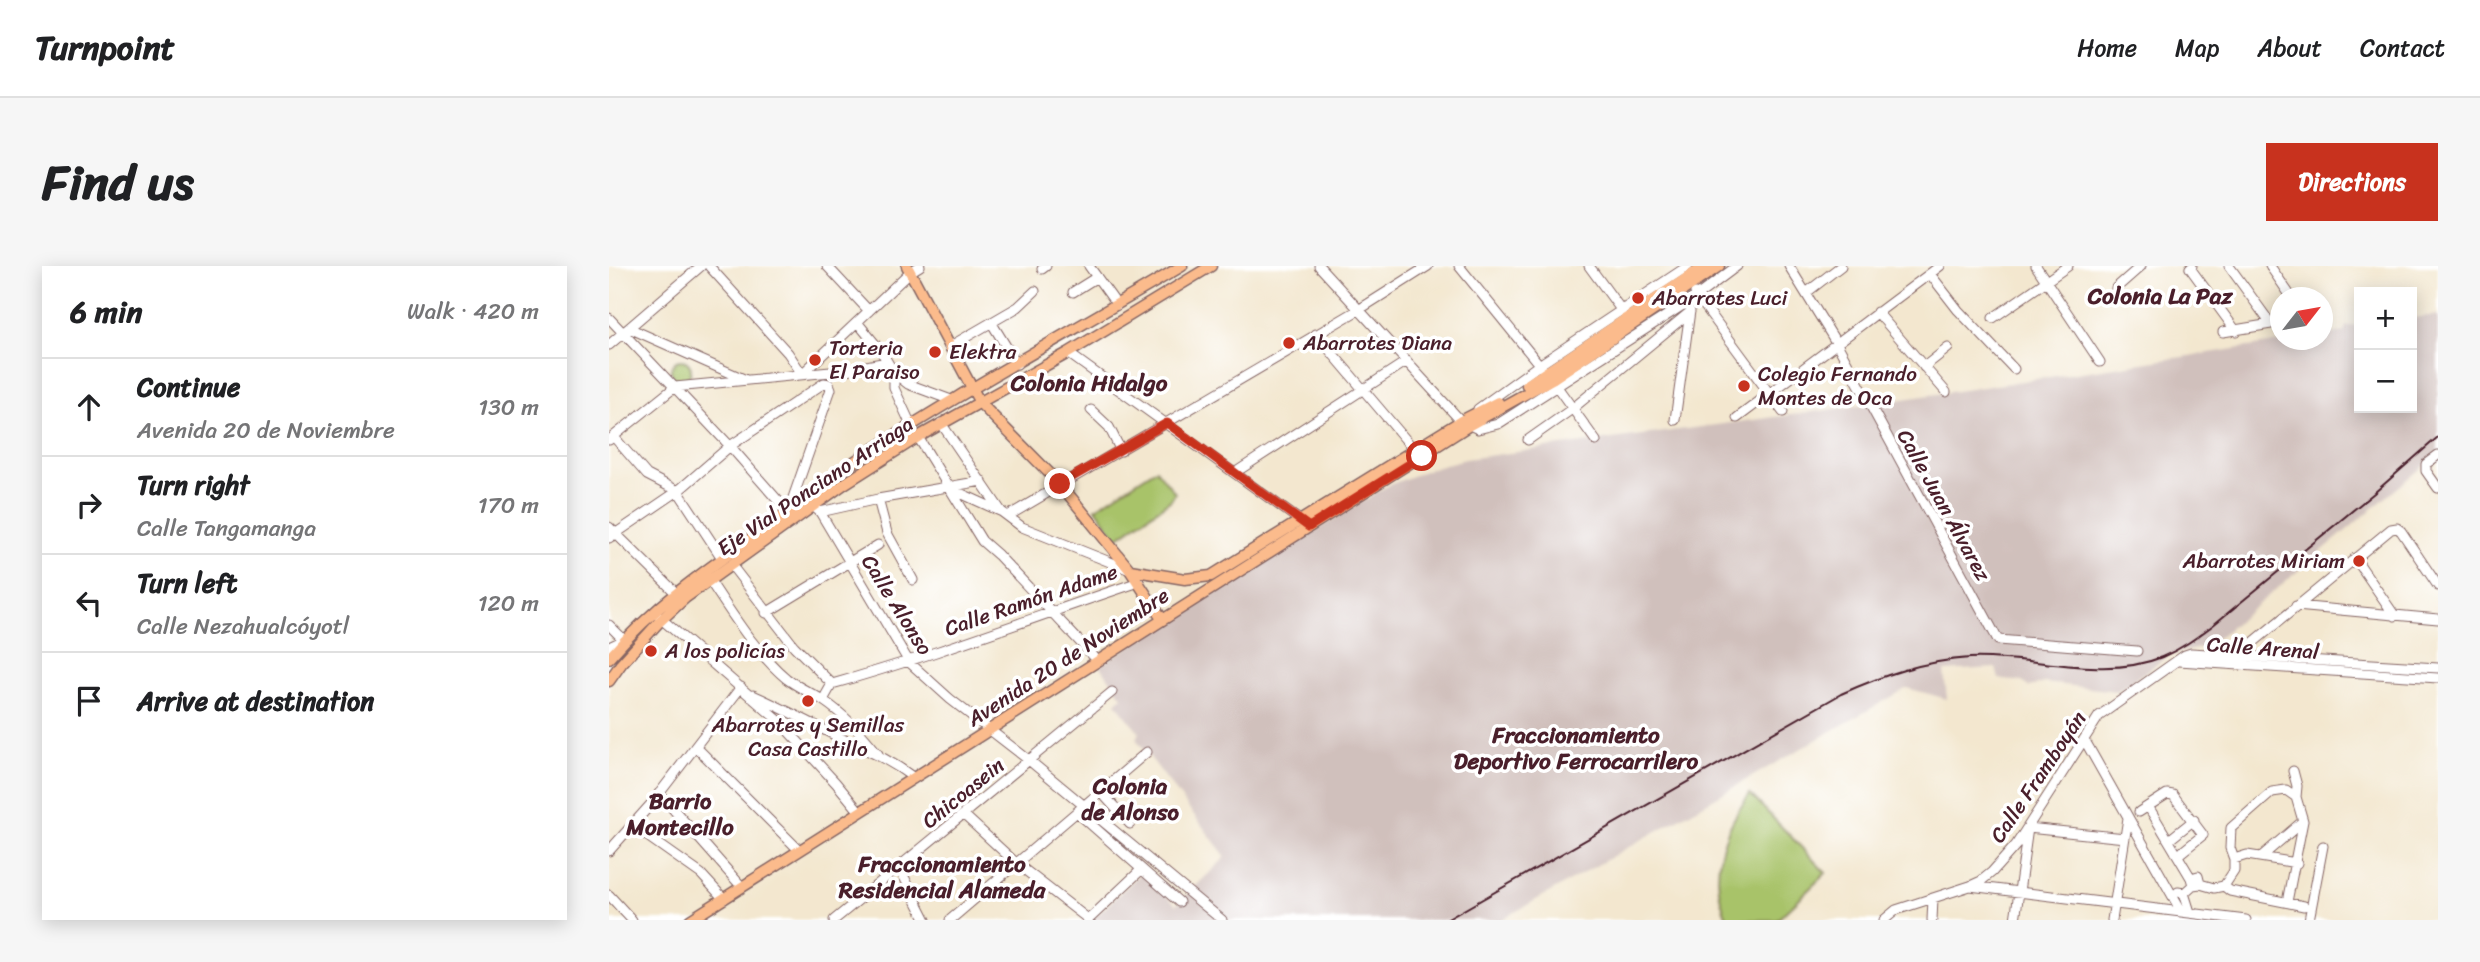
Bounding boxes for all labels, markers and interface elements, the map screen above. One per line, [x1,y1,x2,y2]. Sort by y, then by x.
text: Turnpoint [35,19,175,77]
text: Home [2077,27,2137,69]
text: Map [2175,27,2219,69]
text: About [2257,27,2322,69]
text: Contact [2360,27,2445,69]
text: Find us [42,139,194,226]
button: Directions [2266,143,2438,221]
district label: Colonia La Paz [2087,276,2233,317]
place label: Abarrotes Luci [1651,279,1789,317]
text: 6 min [70,285,142,339]
north arrow [2270,287,2333,350]
map controls [2354,287,2417,413]
button: + [2354,287,2417,350]
marker: Abarrotes Luci [1630,290,1646,306]
text: Walk · 420 m [407,291,539,332]
place label: Abarrotes Diana [1302,324,1452,362]
place label: Torteria El Paraiso [829,329,920,391]
place label: Elektra [949,333,1017,371]
marker: Abarrotes Diana [1281,335,1297,351]
marker: Elektra [927,344,943,360]
button: − [2354,350,2417,413]
marker: Torteria El Paraiso [807,352,823,368]
place label: Colegio Fernando Montes de Oca [1758,355,1917,417]
district label: Colonia Hidalgo [1010,363,1168,404]
text: Continue [137,364,240,410]
marker: Colegio Fernando Montes de Oca [1736,378,1752,394]
text: 130 m [478,387,539,428]
icon: ahead [70,388,108,426]
street label: Eje Vial Ponciano Arriaga [709,405,922,566]
text: Avenida 20 de Noviembre [137,410,395,451]
street label: Calle Juan Álvarez [1886,422,2002,589]
route start [1406,440,1437,471]
text: Turn right [137,462,250,508]
route end [1044,468,1075,499]
text: 170 m [478,485,539,526]
icon: right [70,486,108,524]
text: Calle Tangamanga [137,508,316,549]
place label: Abarrotes Miriam [2182,542,2345,580]
street label: Calle Alonso [851,547,943,664]
street label: Calle Ramón Adame [939,552,1123,647]
marker: Abarrotes Miriam [2351,553,2367,569]
text: Turn left [137,560,237,606]
street label: Avenida 20 de Noviembre [958,577,1177,738]
text: 120 m [478,583,539,624]
icon: left [70,584,108,622]
text: Calle Nezahualcóyotl [137,606,349,647]
street label: Calle Arenal [2206,625,2321,671]
place label: A los policías [664,632,785,670]
marker: A los policías [643,643,659,659]
text: Arrive at destination [137,678,374,724]
icon: arrive [70,682,108,720]
marker: Abarrotes y Semillas Casa Castillo [800,693,816,709]
street label: Calle Framboyán [1979,703,2097,851]
place label: Abarrotes y Semillas Casa Castillo [711,706,905,768]
district label: Fraccionamiento Deportivo Ferrocarrilero [1454,715,1699,782]
street label: Chicoasein [913,747,1013,839]
district label: Colonia de Alonso [1081,766,1179,833]
district label: Barrio Montecillo [625,781,734,848]
district label: Fraccionamiento Residencial Alameda [838,844,1047,911]

